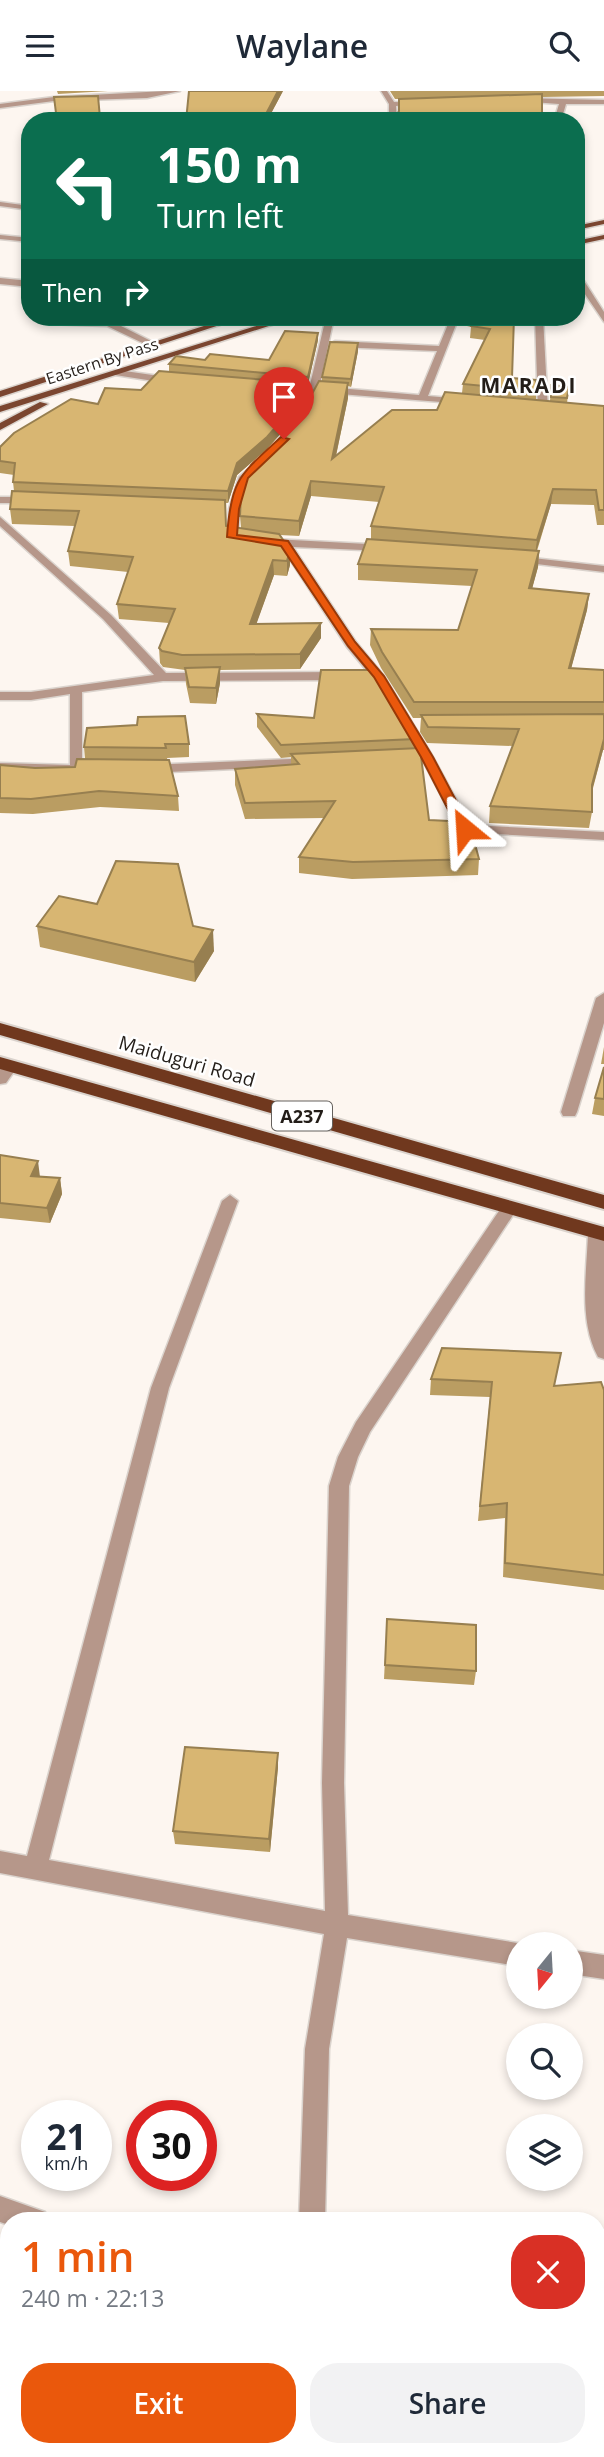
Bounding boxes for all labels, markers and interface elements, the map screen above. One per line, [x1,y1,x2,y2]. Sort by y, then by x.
text: Waylane [236,24,368,67]
icon: menu [21,27,59,65]
icon: search [545,27,583,65]
text: 150 m [157,131,302,197]
icon: left [42,140,133,231]
text: Turn left [157,194,283,237]
icon: right [117,273,155,311]
text: Then [42,274,103,310]
street label: Eastern By Pass [43,332,161,390]
pin [254,367,314,439]
district label: MARADI [480,371,578,399]
icon: arrive [265,378,303,416]
position arrow [428,792,502,866]
street label: Maiduguri Road [116,1029,258,1093]
road number: A237 [272,1101,332,1131]
north arrow [506,1932,583,2009]
map controls [506,1932,583,2191]
button: search [506,2023,583,2100]
speed limit sign: 30 [126,2100,217,2191]
text: 21 [46,2113,87,2160]
button: layers [506,2114,583,2191]
text: km/h [45,2151,88,2175]
text: 1 min [21,2227,134,2284]
button: close [511,2235,585,2309]
text: 240 m · 22:13 [21,2282,164,2314]
button: Exit [21,2363,296,2443]
button: Share [310,2363,585,2443]

